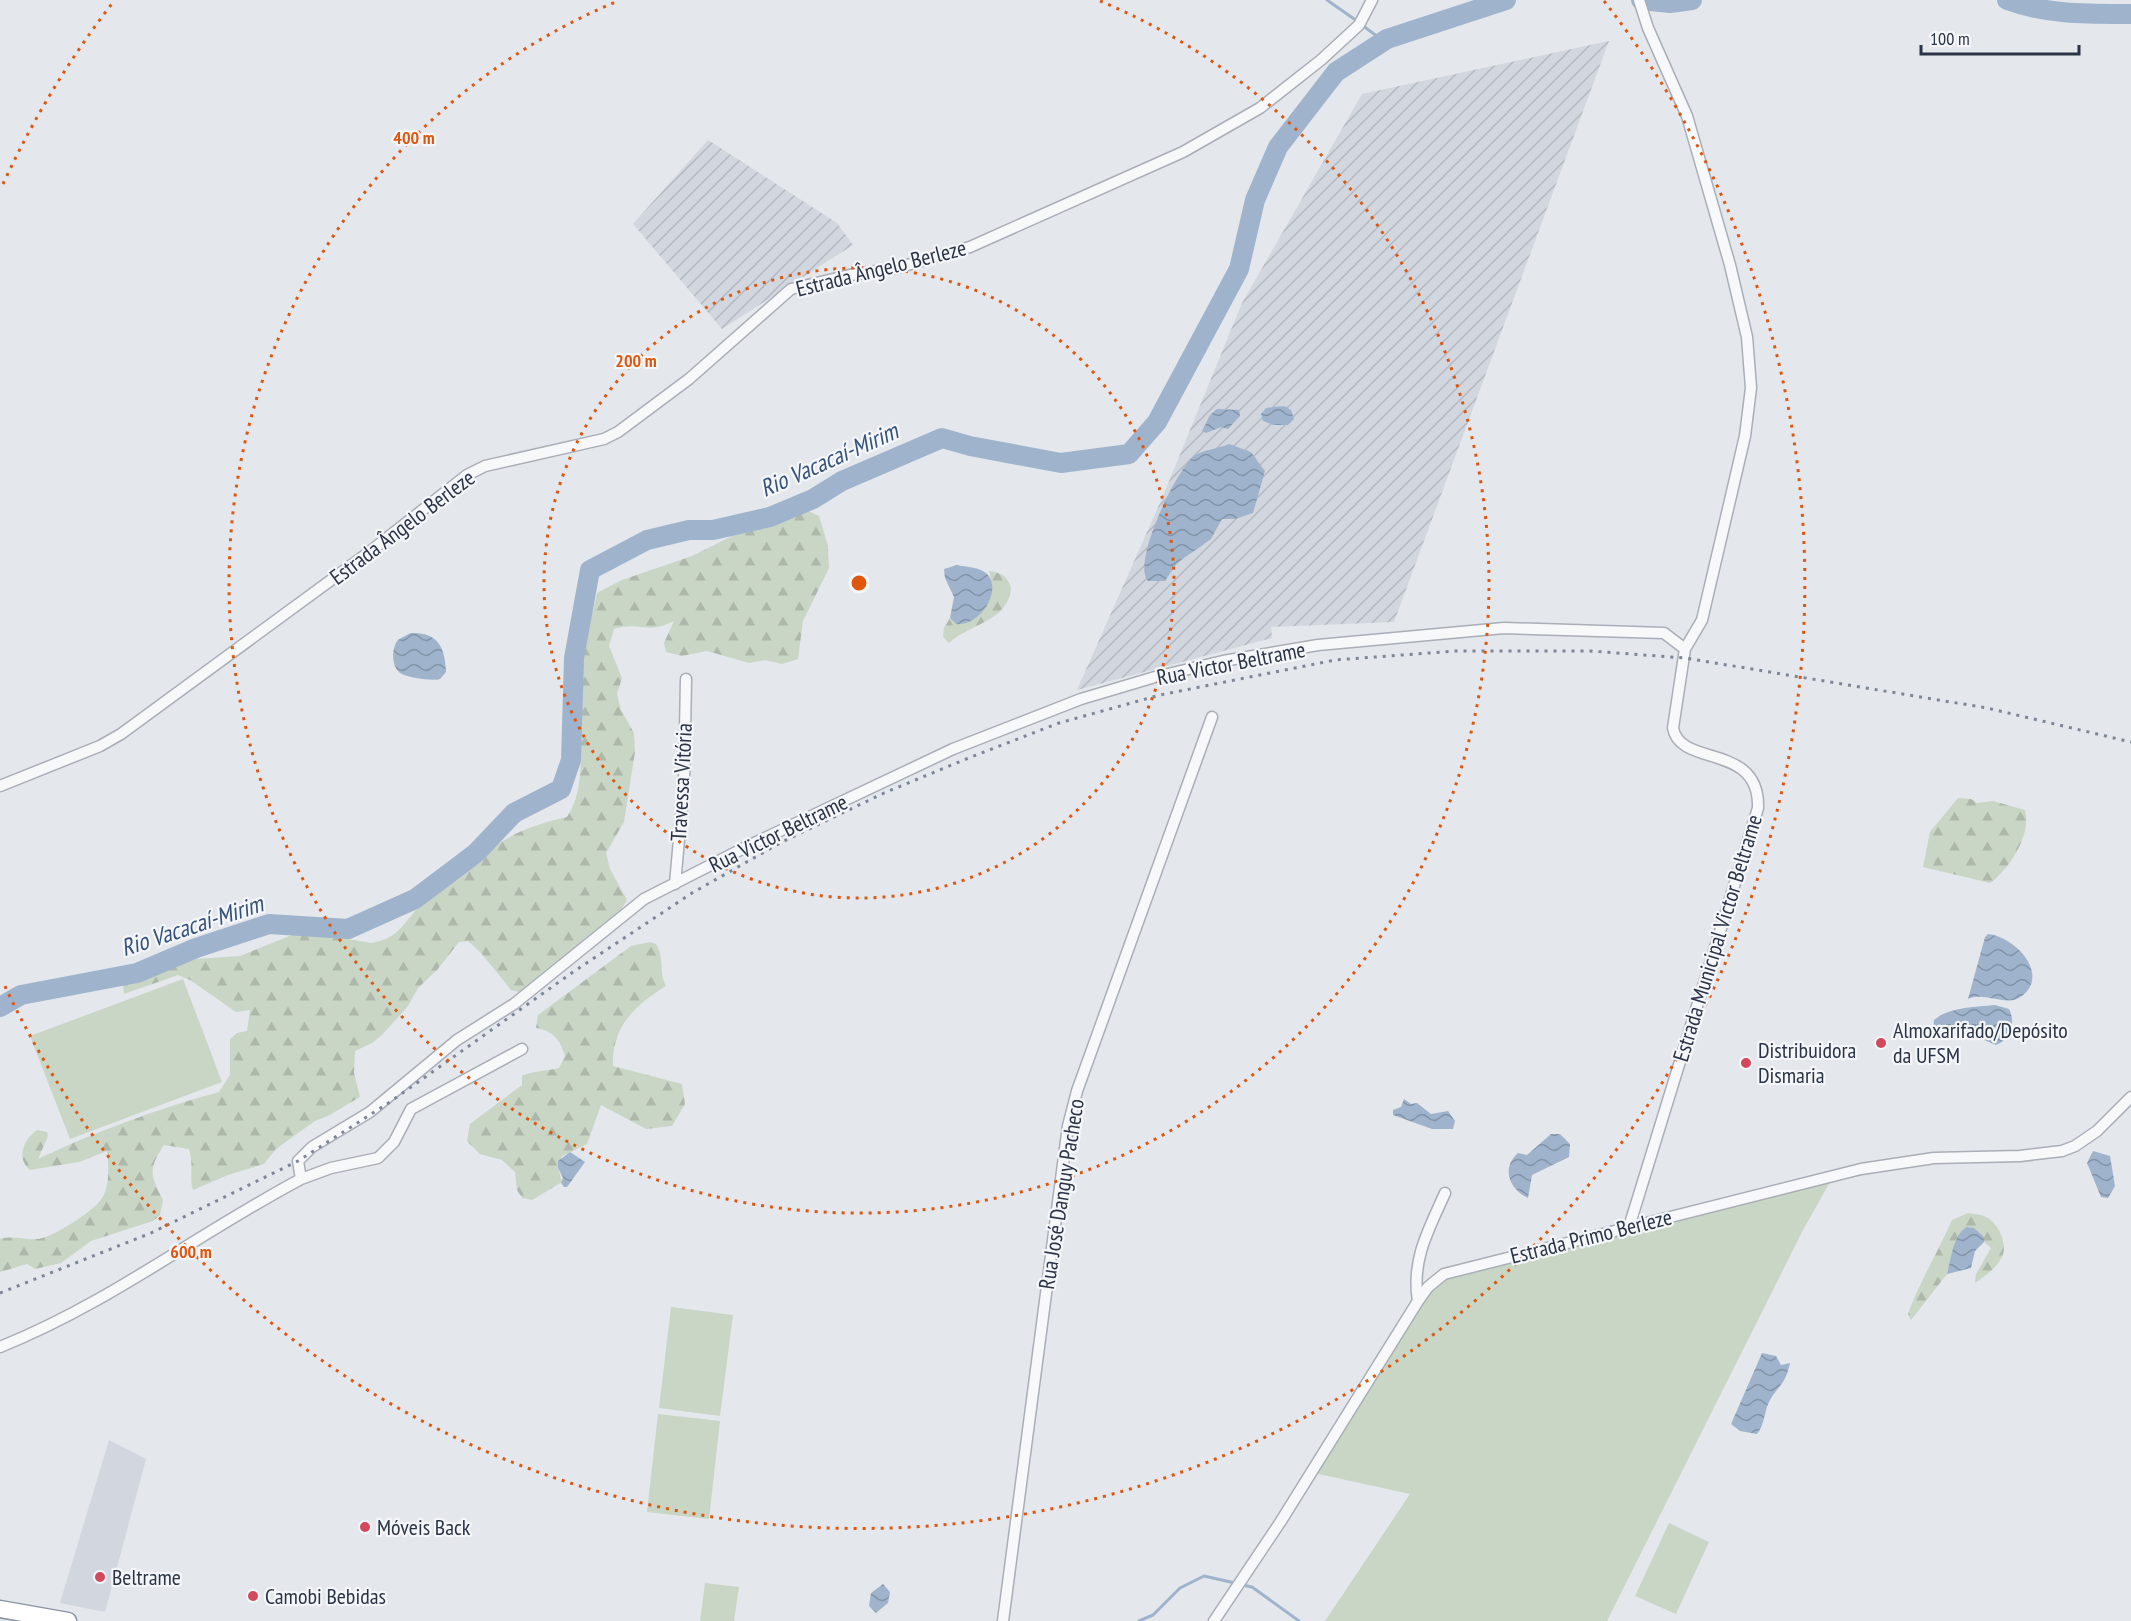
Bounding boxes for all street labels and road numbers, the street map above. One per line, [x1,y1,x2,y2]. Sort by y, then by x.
street label: Estrada Ângelo Berleze [793,233,969,303]
street label: Estrada Ângelo Berleze [324,463,480,591]
street label: Rua Victor Beltrame [1154,635,1308,691]
street label: Travessa Vitória [664,722,698,842]
street label: Rua Victor Beltrame [704,787,852,879]
street label: Estrada Municipal Victor Beltrame [1666,811,1768,1065]
street label: Rua José Danguy Pacheco [1032,1097,1090,1291]
street label: Estrada Primo Berleze [1507,1202,1675,1270]

